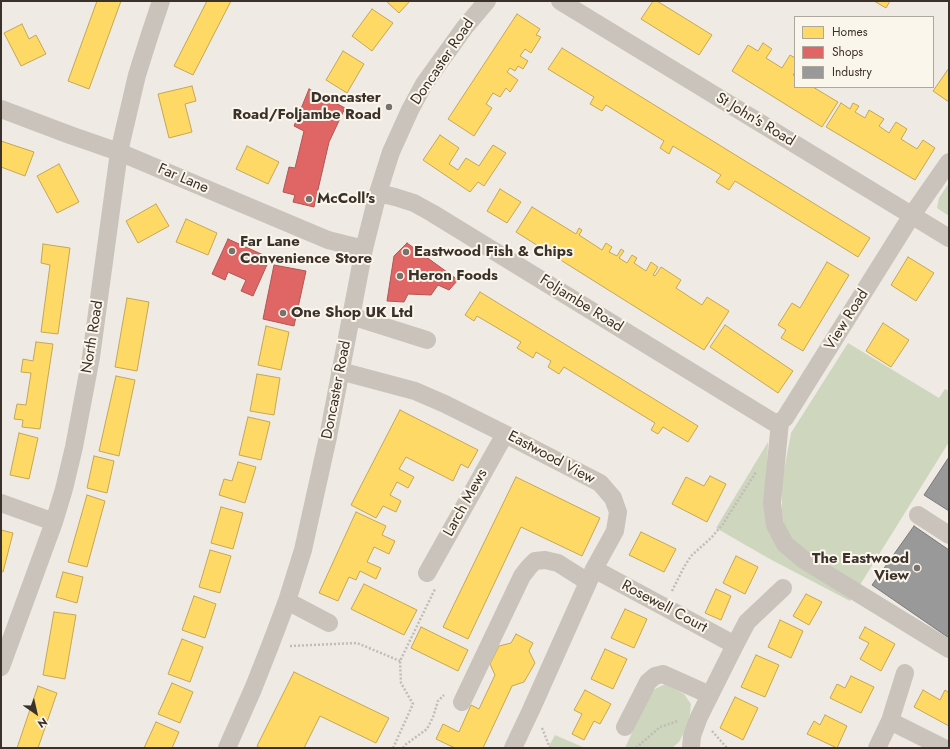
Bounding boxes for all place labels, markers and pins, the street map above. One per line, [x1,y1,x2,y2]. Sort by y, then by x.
place label: Doncaster Road/Foljambe Road [233,89,381,124]
marker: Doncaster Road/Foljambe Road [384,102,394,112]
place label: McColl's [317,190,375,208]
marker: McColl's [304,194,314,204]
place label: Far Lane Convenience Store [240,233,372,268]
place label: Eastwood Fish & Chips [414,243,573,261]
marker: Far Lane Convenience Store [227,246,237,256]
marker: Eastwood Fish & Chips [401,247,411,257]
place label: Heron Foods [408,267,498,285]
marker: Heron Foods [395,271,405,281]
place label: One Shop UK Ltd [291,304,413,322]
marker: One Shop UK Ltd [278,308,288,318]
place label: The Eastwood View [812,550,909,585]
marker: The Eastwood View [912,563,922,573]

